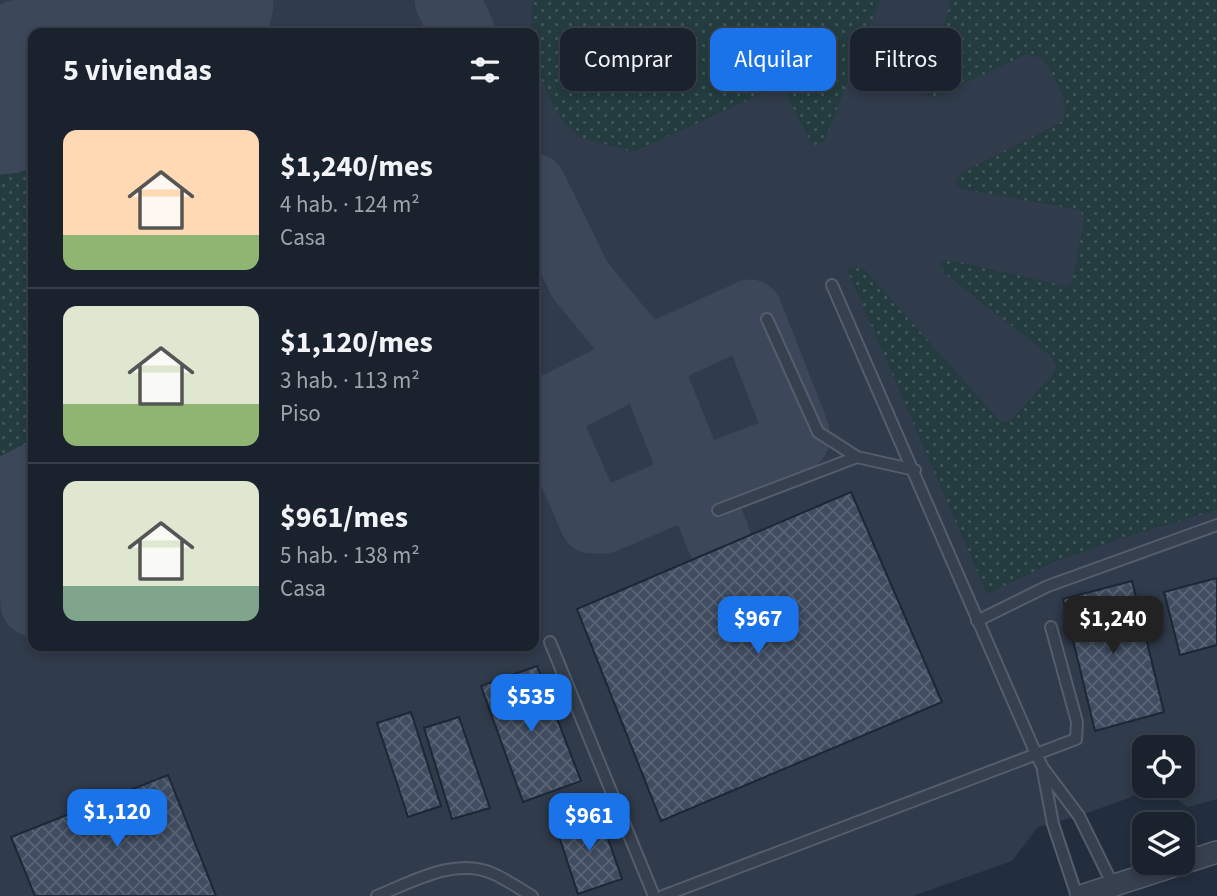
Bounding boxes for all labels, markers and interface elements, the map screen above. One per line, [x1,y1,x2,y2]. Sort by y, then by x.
chip: Comprar [560,28,696,91]
chip: Alquilar [710,28,836,91]
chip: Filtros [850,28,961,91]
text: 5 viviendas [63,49,212,92]
icon: filters [466,51,504,89]
text: $1,240/mes [280,145,433,188]
icon: home [119,158,203,242]
text: 4 hab. · 124 m² [280,188,420,221]
text: Casa [280,221,326,254]
text: $1,120/mes [280,321,433,364]
icon: home [119,334,203,418]
text: 3 hab. · 113 m² [280,364,420,397]
text: Piso [280,397,321,430]
text: $961/mes [280,496,408,539]
icon: home [119,509,203,593]
text: 5 hab. · 138 m² [280,539,420,572]
text: Casa [280,572,326,605]
pin: $967 [717,596,799,656]
pin: $1,240 [1056,596,1170,656]
text: $967 [734,602,782,635]
text: $1,240 [1079,602,1147,635]
pin: $535 [490,674,572,734]
text: $535 [507,680,555,713]
map controls [1132,735,1195,875]
button: locate [1132,735,1195,798]
pin: $1,120 [60,790,174,849]
pin: $961 [548,794,630,853]
text: $1,120 [83,795,151,828]
text: $961 [565,799,613,832]
button: layers [1132,812,1195,875]

